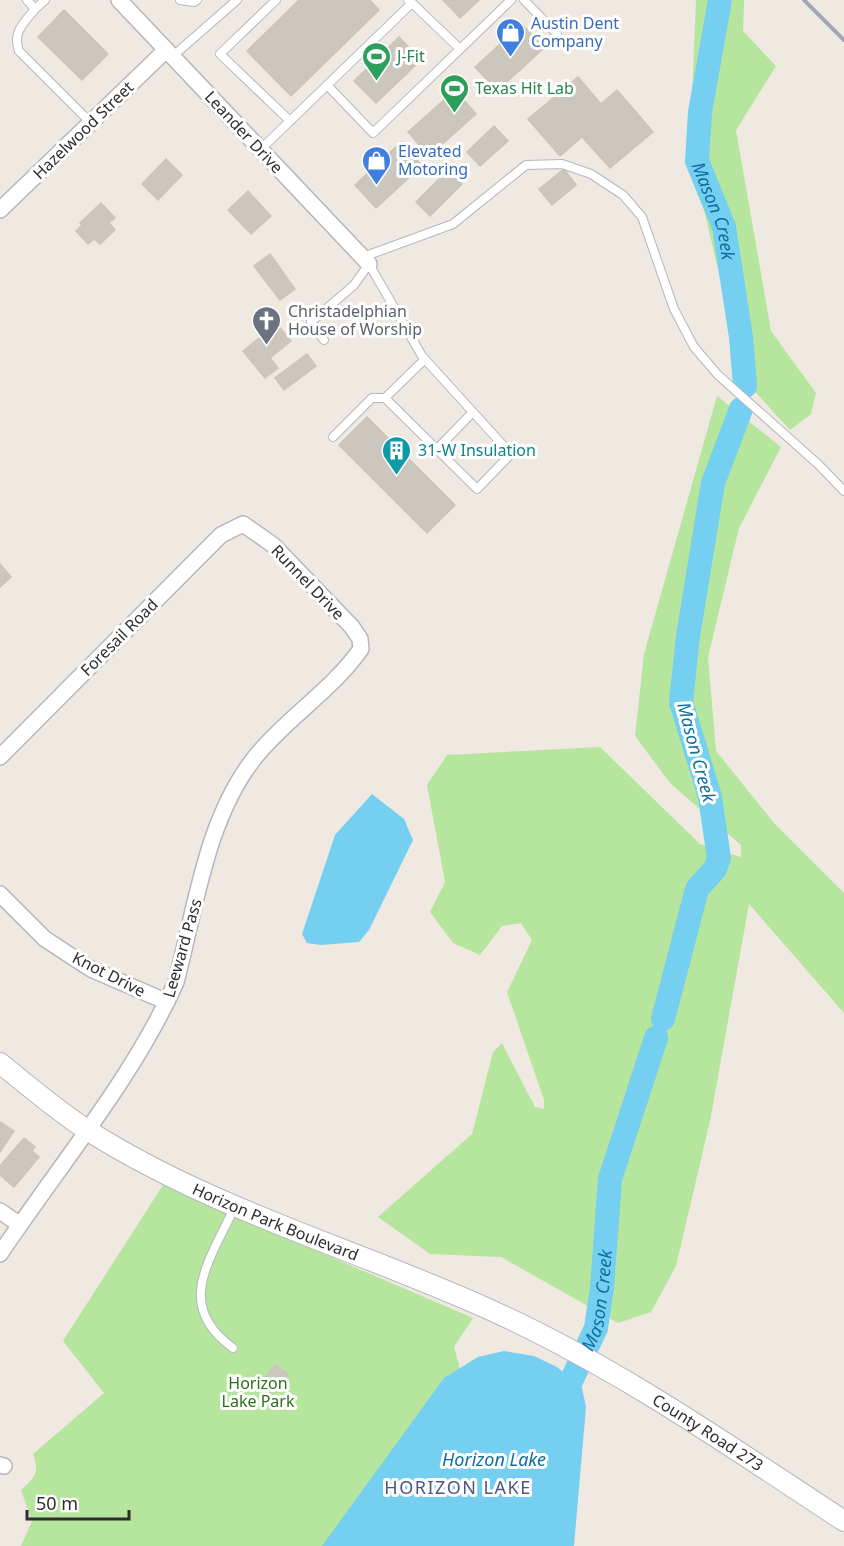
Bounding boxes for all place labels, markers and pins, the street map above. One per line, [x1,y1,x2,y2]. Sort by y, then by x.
place label: Austin Dent Company [531,12,619,52]
shop icon: Austin Dent Company [494,16,526,58]
sports icon: J-Fit [360,40,392,82]
place label: J-Fit [395,45,425,67]
sports icon: Texas Hit Lab [438,72,470,114]
place label: Texas Hit Lab [475,77,574,99]
place label: Elevated Motoring [398,140,468,180]
shop icon: Elevated Motoring [361,144,393,186]
place label: Christadelphian House of Worship [288,300,422,340]
church icon: Christadelphian House of Worship [251,304,283,346]
building icon: 31-W Insulation [381,434,413,476]
place label: 31-W Insulation [418,439,536,461]

